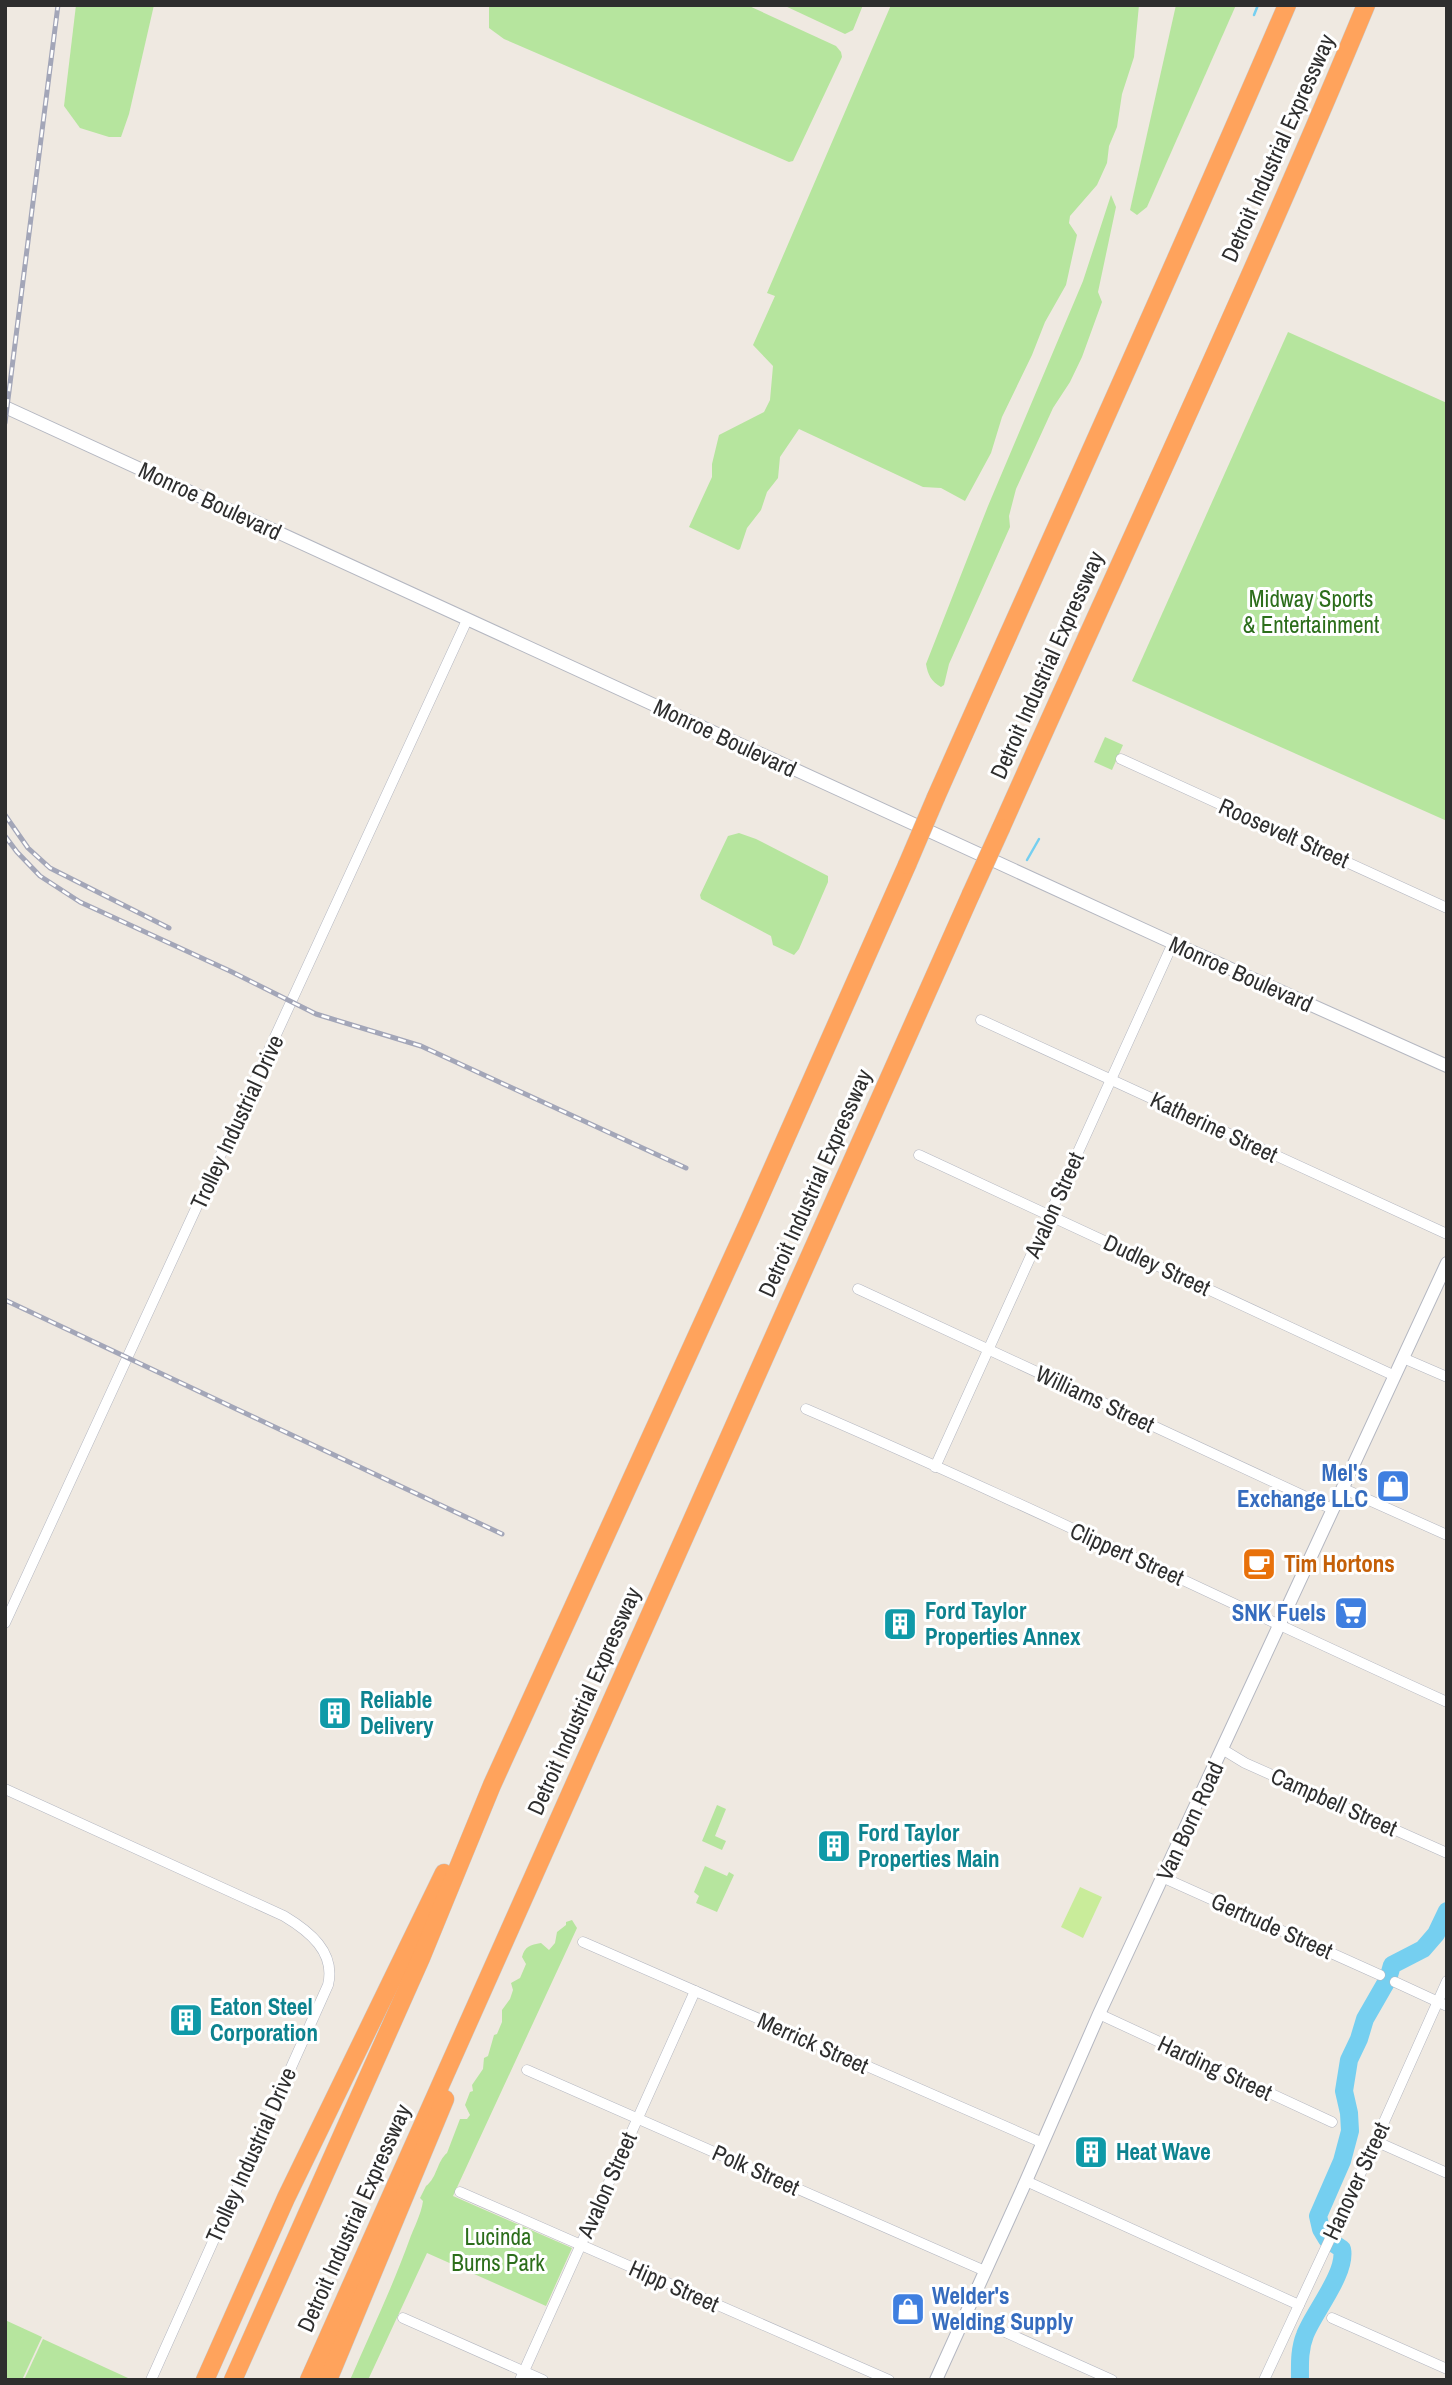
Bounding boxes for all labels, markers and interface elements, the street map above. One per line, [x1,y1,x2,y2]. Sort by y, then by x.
street label: Detroit Industrial Expressway [1213,28,1342,267]
street label: Monroe Boulevard [134,454,287,547]
street label: Detroit Industrial Expressway [982,545,1111,784]
park label: Midway Sports & Entertainment [1243,583,1379,640]
street label: Monroe Boulevard [649,691,802,784]
street label: Roosevelt Street [1214,790,1354,875]
street label: Monroe Boulevard [1165,928,1318,1019]
street label: Trolley Industrial Drive [183,1030,291,1214]
street label: Detroit Industrial Expressway [750,1063,879,1302]
street label: Katherine Street [1145,1083,1283,1170]
street label: Avalon Street [1016,1147,1091,1264]
street label: Dudley Street [1099,1226,1216,1303]
street label: Williams Street [1031,1357,1160,1440]
place label: Mel's Exchange LLC [1237,1457,1368,1514]
shop icon: Mel's Exchange LLC [1374,1467,1412,1505]
street label: Clippert Street [1065,1515,1189,1592]
cafe icon: Tim Hortons [1240,1545,1278,1583]
place label: Tim Hortons [1284,1548,1395,1579]
street label: Detroit Industrial Expressway [519,1581,648,1820]
supermarket icon: SNK Fuels [1332,1594,1370,1632]
place label: Ford Taylor Properties Annex [925,1595,1081,1652]
place label: SNK Fuels [1232,1597,1326,1628]
building icon: Ford Taylor Properties Annex [881,1605,919,1643]
place label: Reliable Delivery [360,1684,434,1741]
building icon: Reliable Delivery [316,1694,354,1732]
street label: Van Born Road [1149,1756,1231,1885]
street label: Campbell Street [1266,1760,1402,1843]
place label: Ford Taylor Properties Main [858,1817,1000,1874]
building icon: Ford Taylor Properties Main [815,1827,853,1865]
street label: Gertrude Street [1207,1885,1338,1966]
place label: Eaton Steel Corporation [210,1991,318,2048]
building icon: Eaton Steel Corporation [167,2001,205,2039]
street label: Merrick Street [753,2004,874,2081]
street label: Harding Street [1153,2028,1277,2108]
street label: Trolley Industrial Drive [198,2062,303,2247]
street label: Detroit Industrial Expressway [289,2098,418,2337]
street label: Hanover Street [1315,2117,1396,2245]
street label: Avalon Street [569,2127,644,2244]
building icon: Heat Wave [1072,2133,1110,2171]
place label: Heat Wave [1116,2136,1211,2167]
street label: Polk Street [708,2137,805,2202]
park label: Lucinda Burns Park [451,2221,545,2278]
street label: Hipp Street [624,2252,724,2319]
place label: Welder's Welding Supply [932,2280,1074,2337]
shop icon: Welder's Welding Supply [889,2290,927,2328]

